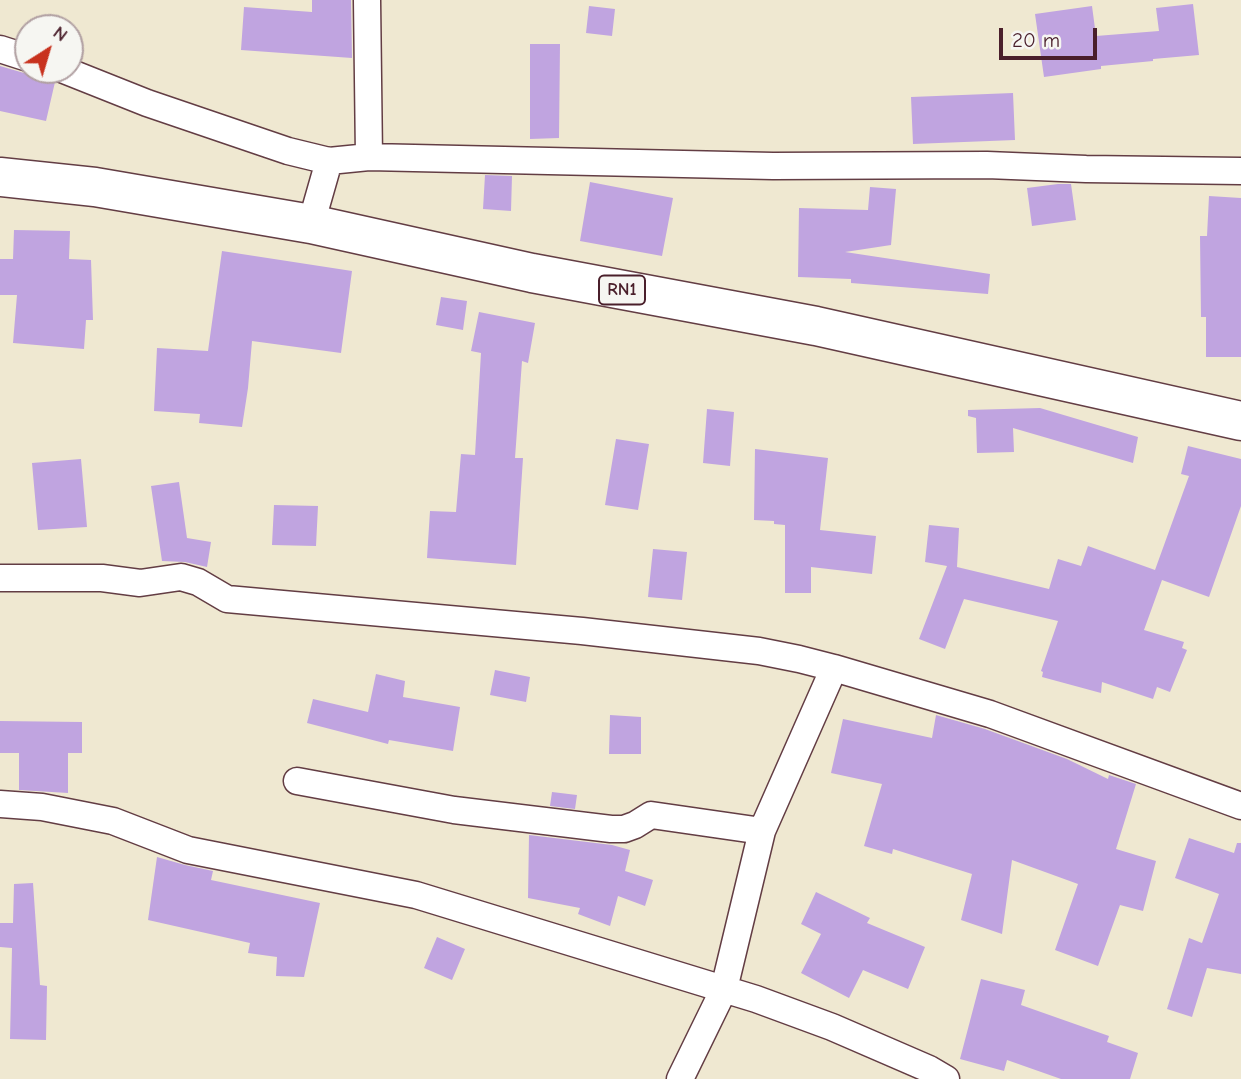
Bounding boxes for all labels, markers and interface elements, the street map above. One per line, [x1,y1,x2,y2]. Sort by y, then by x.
north arrow [14,14,84,84]
scale bar [1003,14,1101,58]
text: N [49,21,72,46]
text: 20 m [1012,28,1060,52]
road number: RN1 [599,276,645,304]

